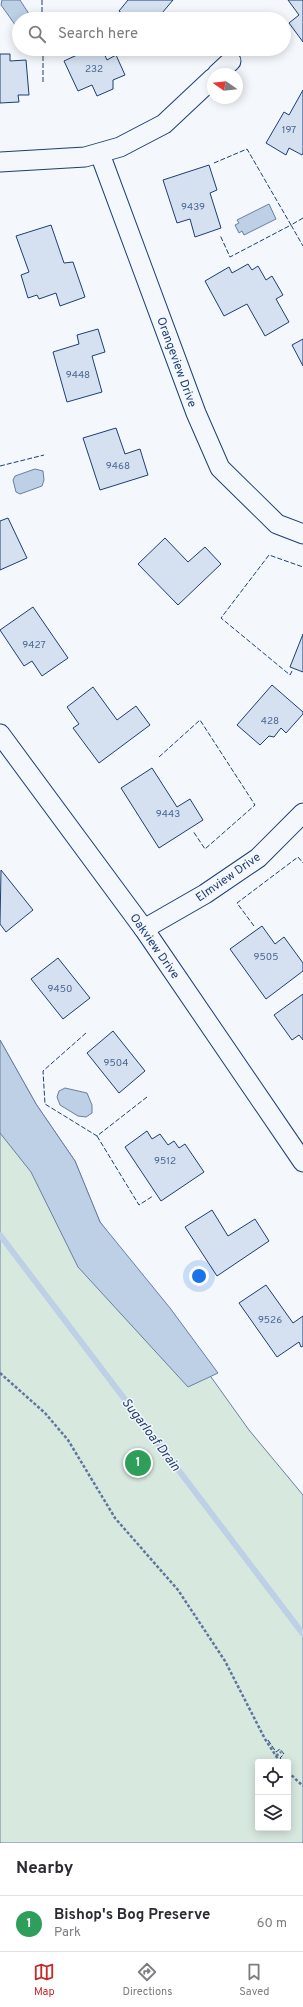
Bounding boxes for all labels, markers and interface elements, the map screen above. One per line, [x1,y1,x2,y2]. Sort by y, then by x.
search box [12,12,291,56]
icon: search [26,23,48,45]
text: Search here [58,25,138,44]
house number: 232 [85,63,103,76]
north arrow [207,68,243,104]
house number: 197 [282,124,296,137]
house number: 9439 [181,201,205,214]
street label: Orangeview Drive [152,315,200,410]
house number: 9448 [66,369,90,382]
house number: 9468 [106,460,130,473]
house number: 9427 [22,639,46,652]
house number: 428 [261,715,279,728]
house number: 9443 [156,808,180,821]
street label: Elmview Drive [193,850,264,906]
street label: Oakview Drive [126,911,183,982]
house number: 9505 [254,951,278,964]
house number: 9450 [48,983,72,996]
house number: 9504 [104,1057,128,1070]
house number: 9512 [154,1155,176,1168]
your location [189,1266,209,1286]
house number: 9526 [258,1314,282,1327]
water label: Sugarloaf Drain [118,1395,183,1475]
pin: 1 [125,1448,151,1478]
map controls [255,1759,291,1831]
button: locate [255,1759,291,1795]
button: layers [255,1795,291,1831]
text: Nearby [16,1858,73,1880]
text: Bishop's Bog Preserve [54,1906,210,1925]
text: 1 [26,1916,32,1932]
text: 60 m [257,1916,287,1932]
text: Park [54,1925,81,1941]
tab: Map [33,1961,55,1999]
tab: Directions [122,1961,172,1999]
tab: Saved [239,1961,270,1999]

